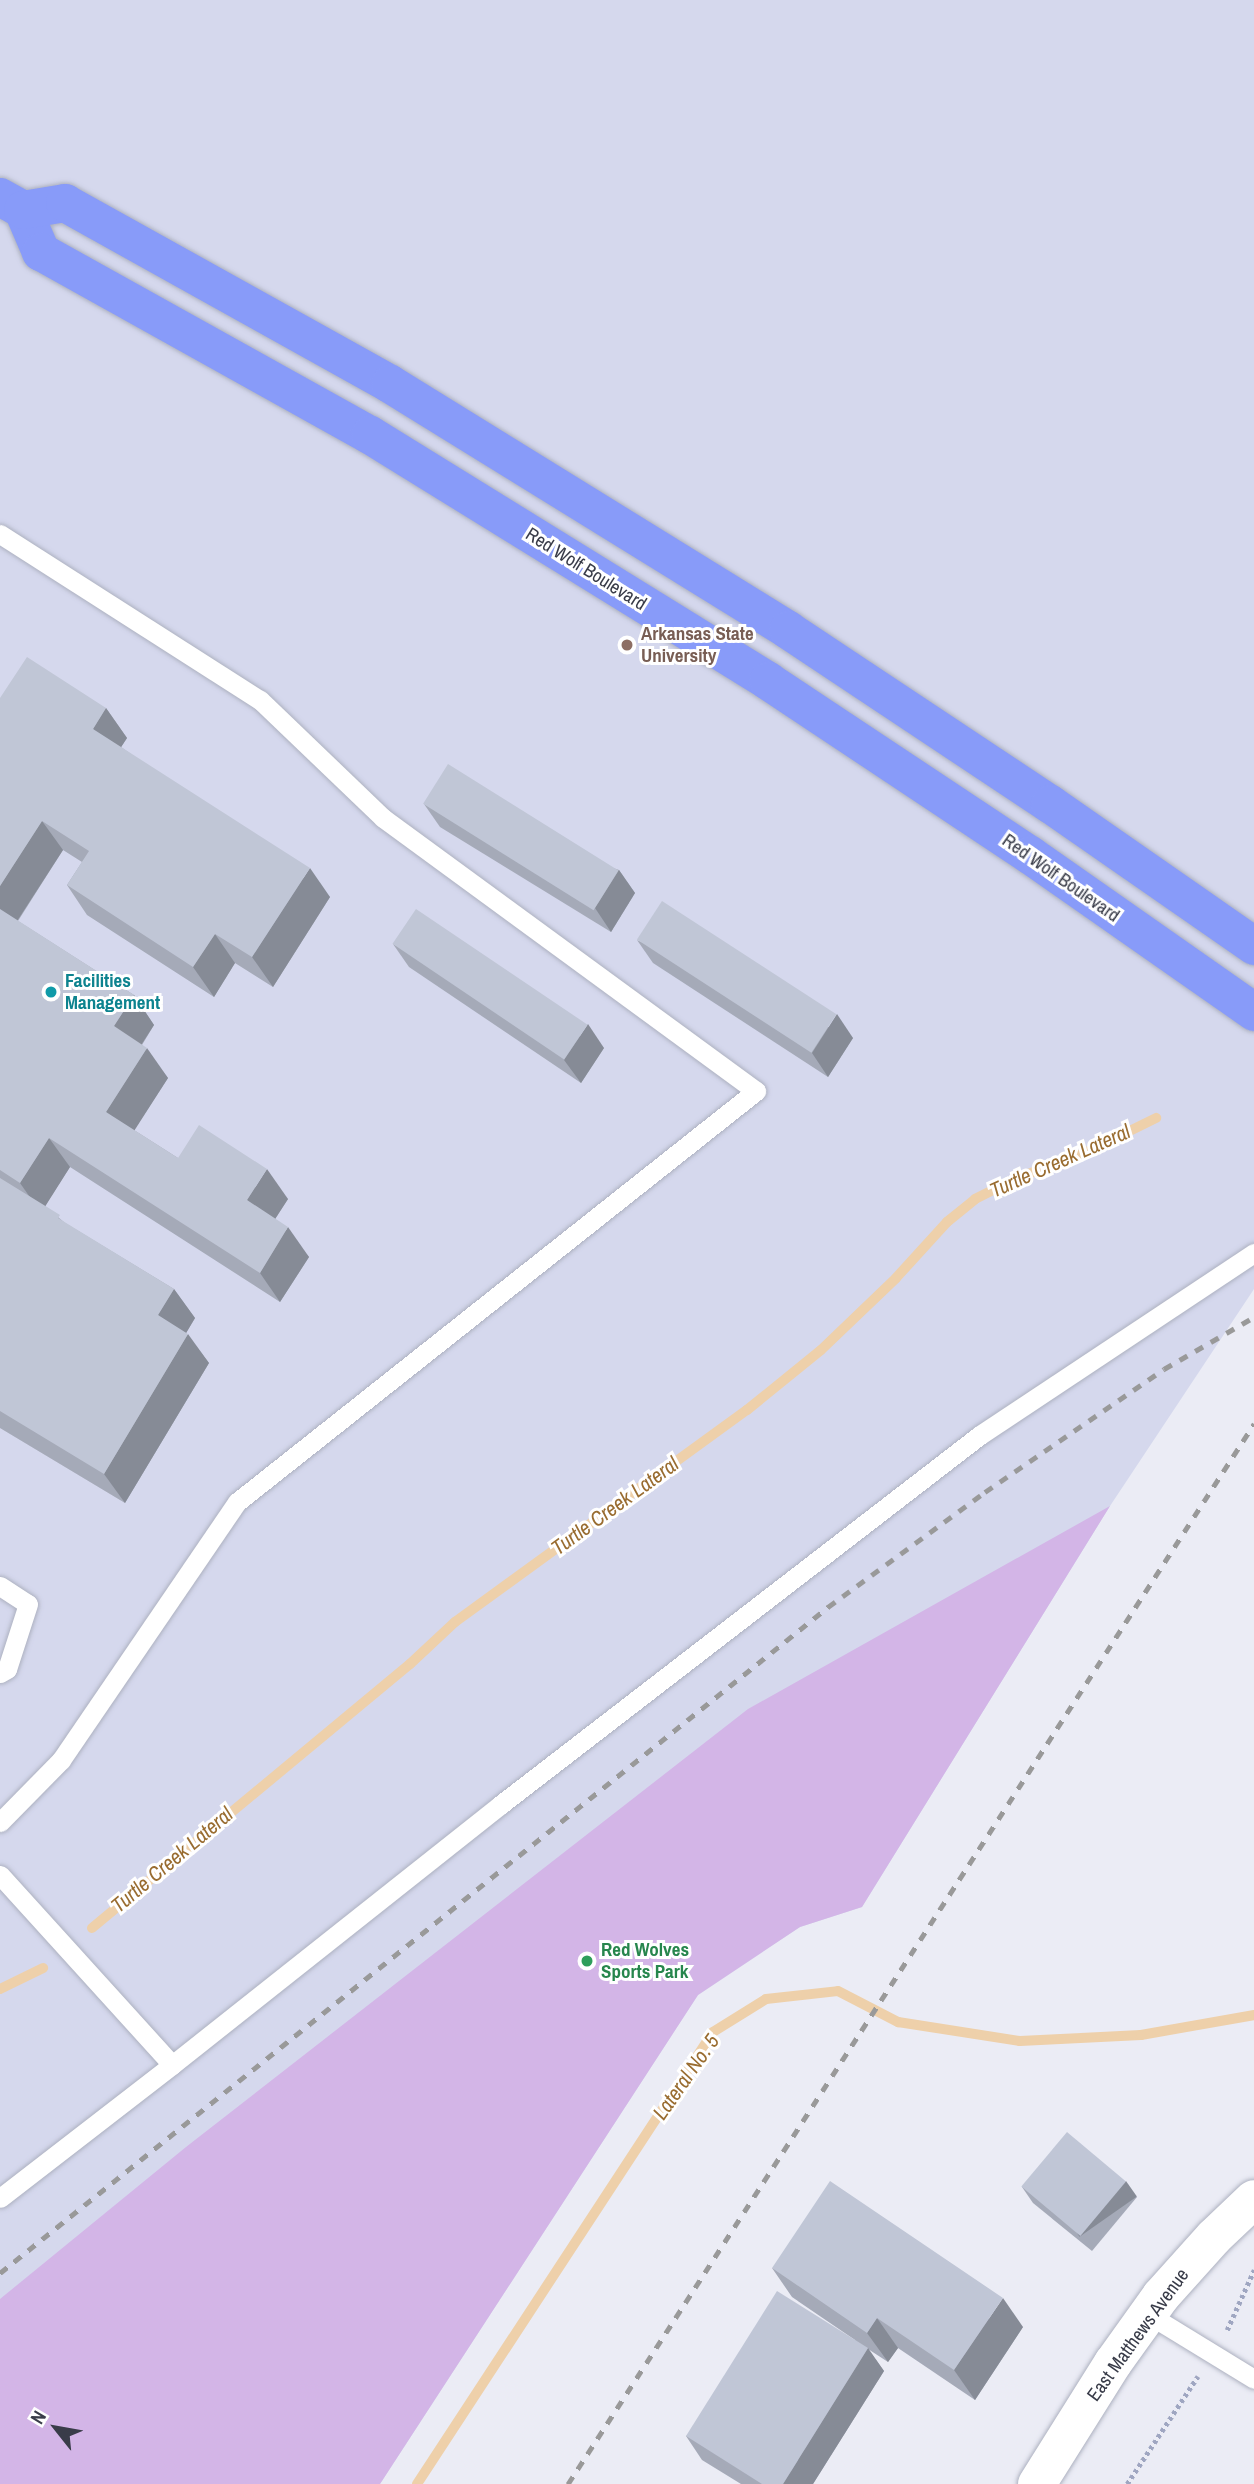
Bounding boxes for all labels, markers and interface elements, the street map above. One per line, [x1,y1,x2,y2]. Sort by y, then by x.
street label: Red Wolf Boulevard [521,523,651,615]
place label: Arkansas State University [641,623,754,667]
marker: Arkansas State University [619,637,635,653]
street label: Red Wolf Boulevard [998,829,1124,927]
place label: Facilities Management [65,970,160,1014]
marker: Facilities Management [43,984,59,1000]
water label: Turtle Creek Lateral [986,1119,1134,1203]
water label: Turtle Creek Lateral [547,1452,683,1560]
water label: Turtle Creek Lateral [106,1802,238,1918]
place label: Red Wolves Sports Park [601,1939,689,1983]
marker: Red Wolves Sports Park [579,1953,595,1969]
water label: Lateral No. 5 [647,2029,725,2125]
street label: East Matthews Avenue [1082,2264,1194,2406]
north arrow [21,2393,91,2463]
text: N [24,2406,52,2429]

